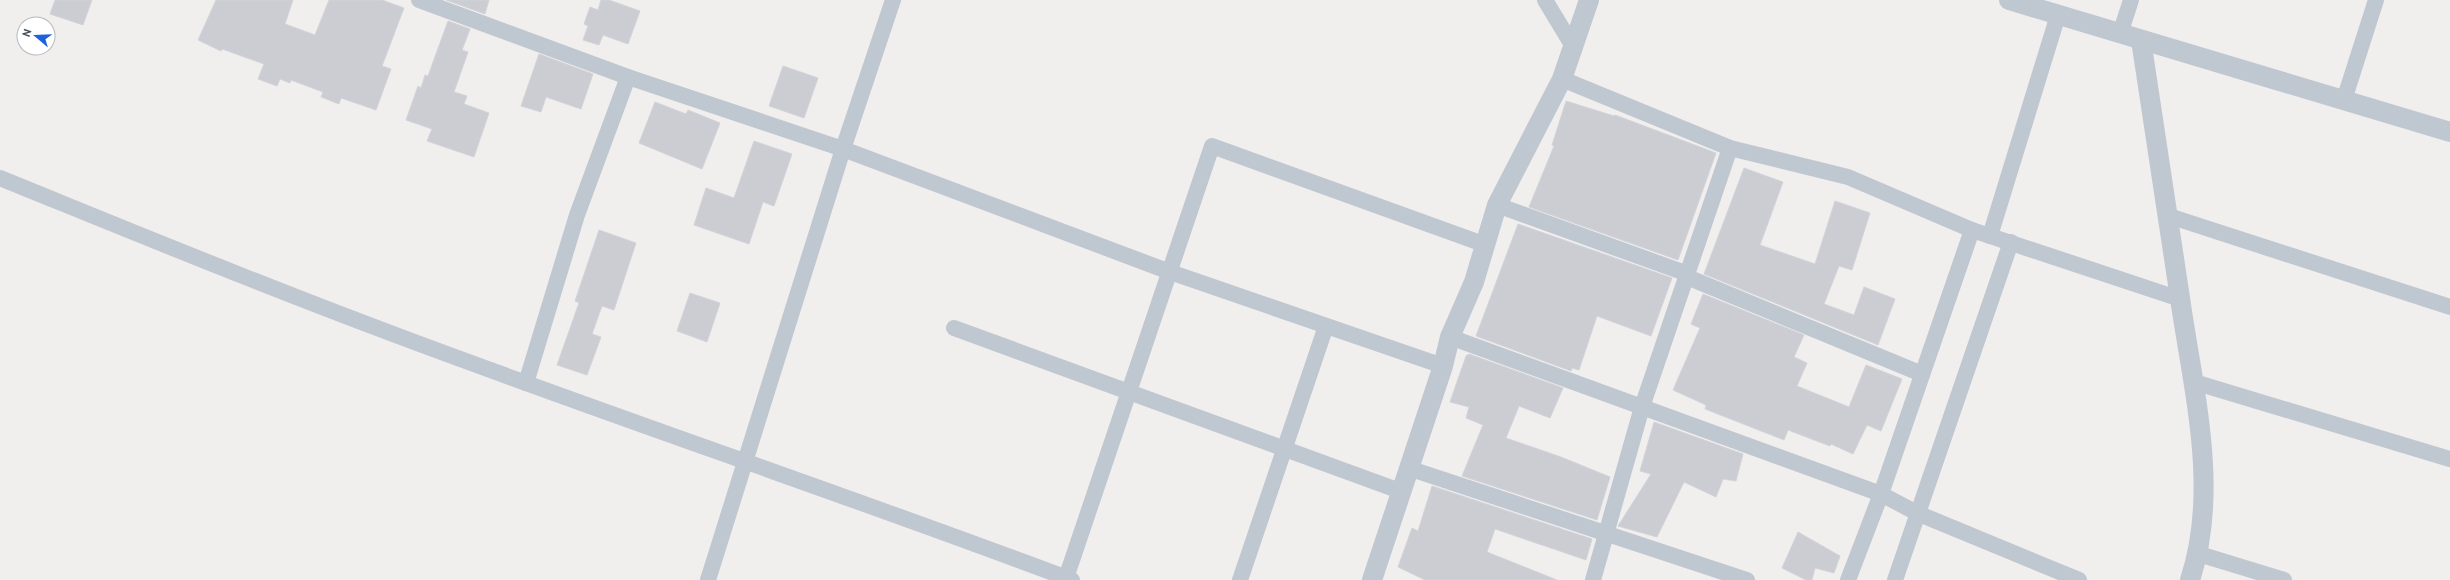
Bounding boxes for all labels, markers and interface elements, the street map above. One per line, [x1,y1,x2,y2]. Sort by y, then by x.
north arrow [16,16,56,56]
text: N [19,27,34,38]

